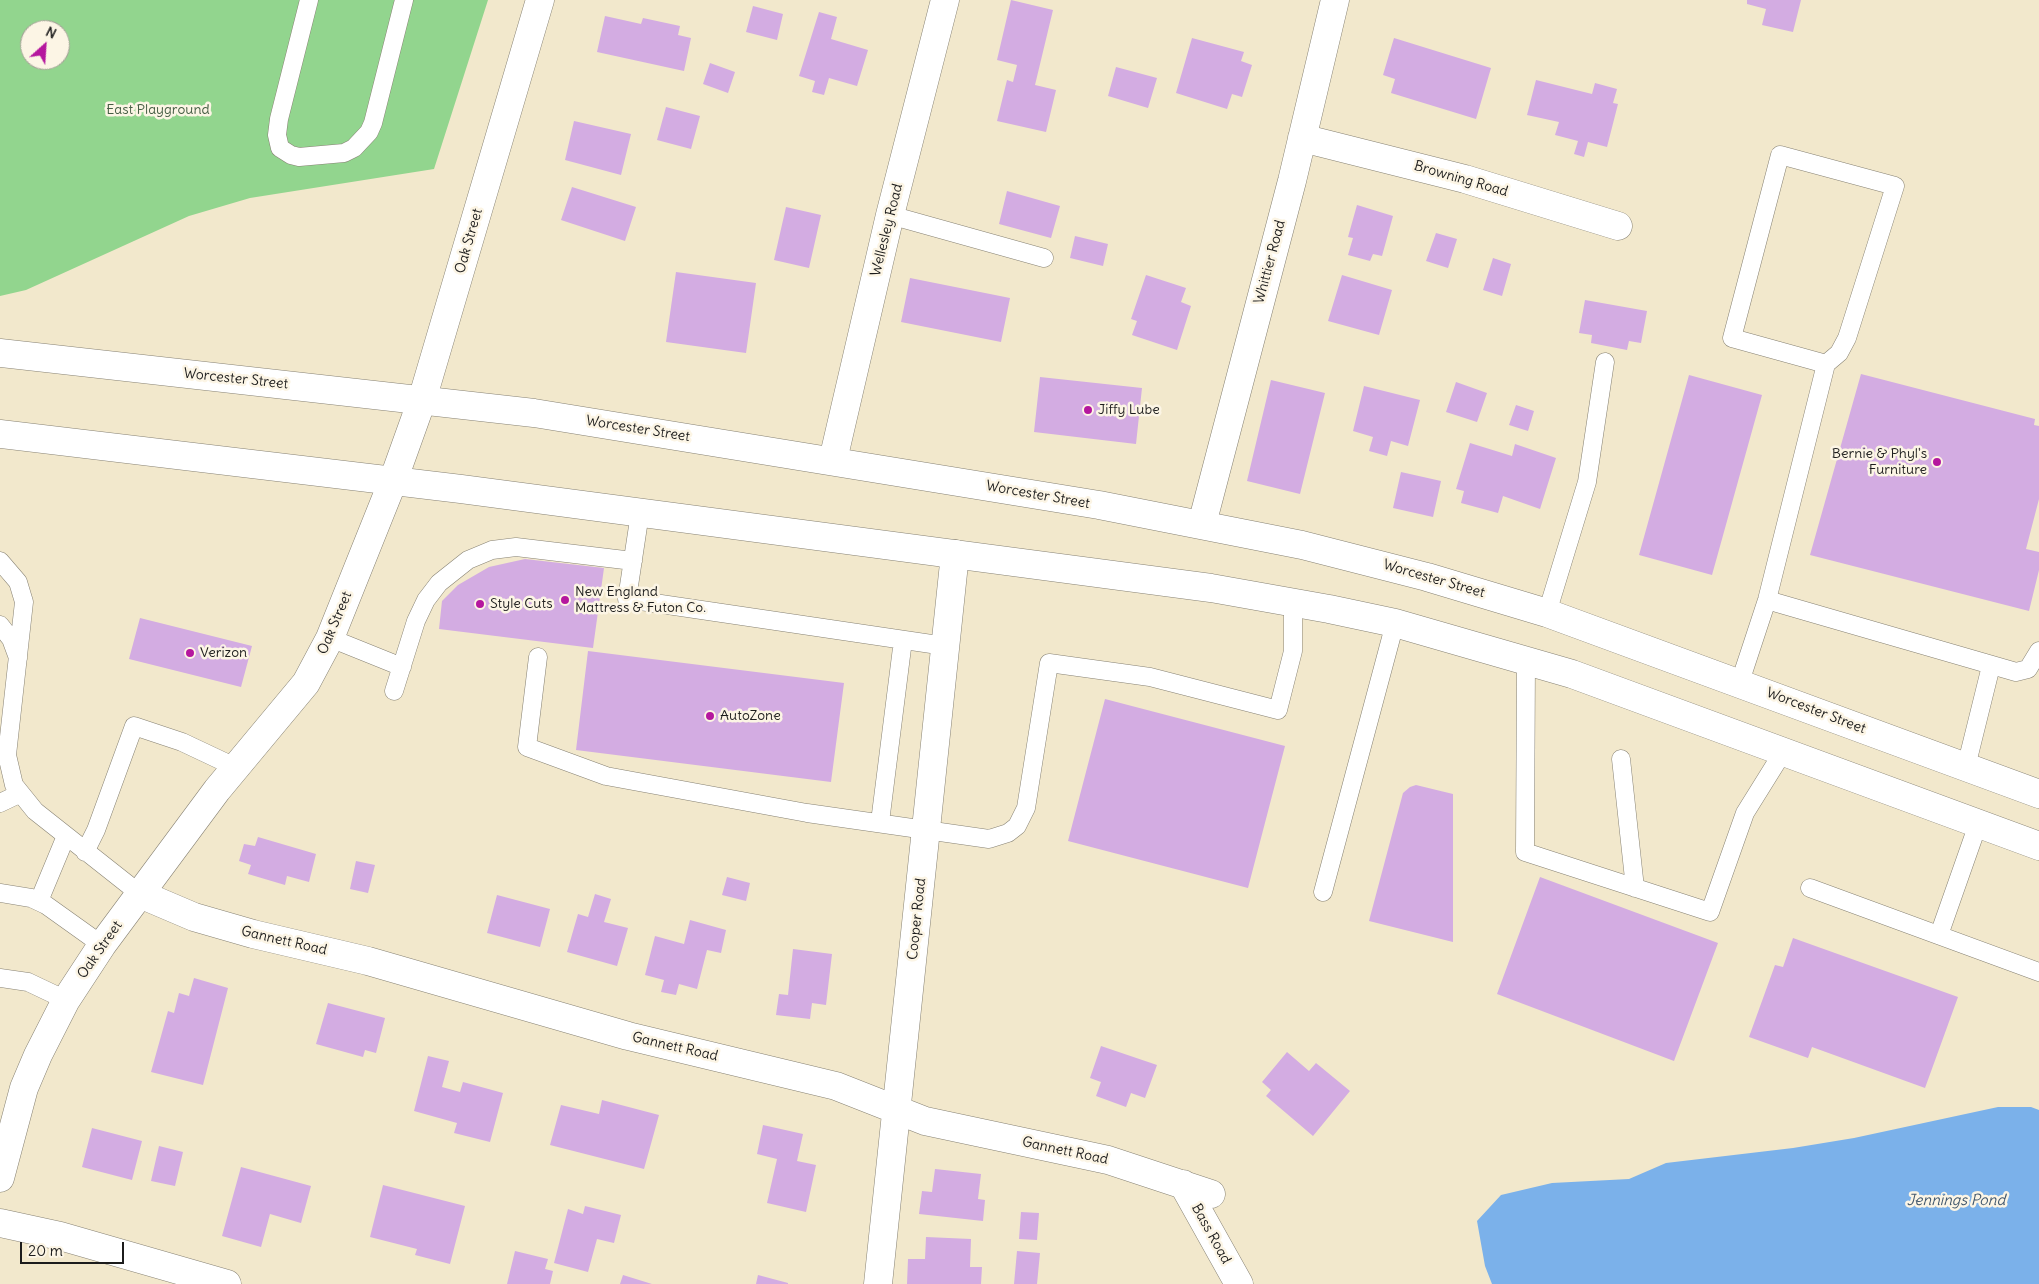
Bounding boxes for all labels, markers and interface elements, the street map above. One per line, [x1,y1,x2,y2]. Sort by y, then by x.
north arrow [20,20,70,70]
text: N [43,22,59,43]
park label: East Playground [106,102,210,118]
street label: Browning Road [1412,158,1510,200]
street label: Wellesley Road [867,182,907,278]
street label: Oak Street [452,207,486,275]
street label: Whittier Road [1251,218,1289,306]
street label: Worcester Street [183,365,289,393]
place label: Jiffy Lube [1098,402,1160,418]
marker: Jiffy Lube [1082,404,1094,416]
street label: Worcester Street [585,412,691,446]
place label: Bernie & Phyl's Furniture [1832,446,1927,478]
marker: Bernie & Phyl's Furniture [1931,456,1943,468]
street label: Worcester Street [985,478,1091,512]
street label: Worcester Street [1381,556,1487,602]
place label: New England Mattress & Futon Co. [575,584,706,616]
street label: Oak Street [314,589,356,657]
marker: New England Mattress & Futon Co. [559,594,571,606]
place label: Style Cuts [490,596,552,612]
marker: Style Cuts [474,598,486,610]
place label: Verizon [200,645,247,661]
marker: Verizon [184,647,196,659]
street label: Worcester Street [1764,684,1868,738]
place label: AutoZone [720,708,781,724]
marker: AutoZone [704,710,716,722]
street label: Cooper Road [904,877,930,961]
street label: Oak Street [74,918,126,982]
street label: Gannett Road [240,923,328,959]
street label: Gannett Road [631,1029,719,1065]
street label: Gannett Road [1020,1134,1110,1168]
water label: Jennings Pond [1907,1192,2005,1210]
street label: Bass Road [1188,1201,1234,1267]
scale bar [22,1232,126,1264]
text: 20 m [28,1241,63,1260]

